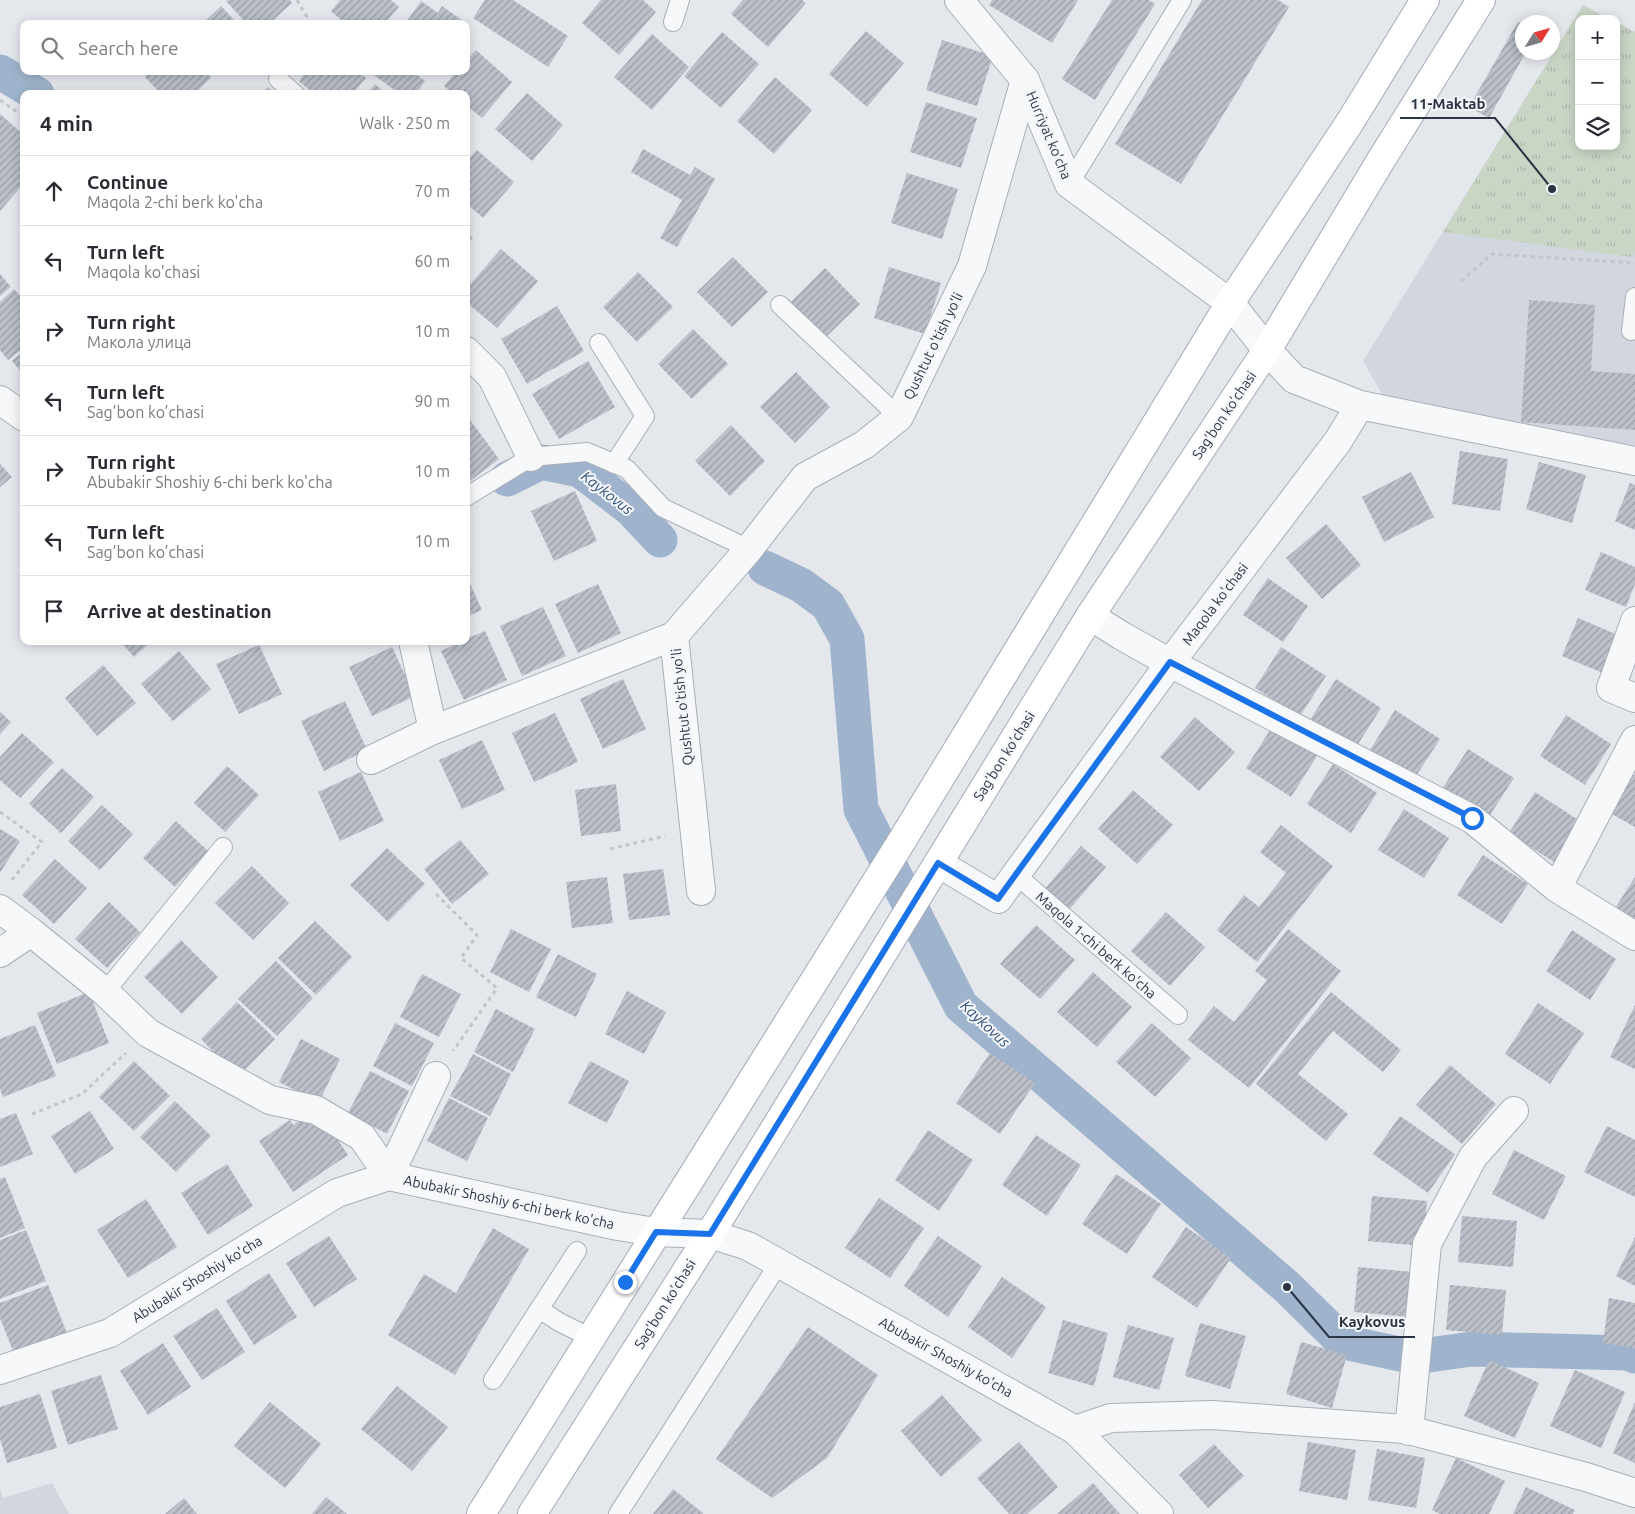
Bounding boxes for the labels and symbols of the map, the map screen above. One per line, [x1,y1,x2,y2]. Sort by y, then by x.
north arrow [1515,15,1560,60]
callout: 11-Maktab [1400,88,1495,118]
street label: Hurriyat ko'cha [1023,89,1075,181]
text: 11-Maktab [1410,95,1486,112]
street label: Qushtut o'tish yo'li [900,290,966,402]
street label: Sag’bon ko’chasi [1189,368,1259,462]
water label: Kaykovus [578,467,637,518]
street label: Maqola ko'chasi [1179,560,1251,648]
street label: Qushtut o'tish yo'li [668,648,696,766]
street label: Sag’bon ko’chasi [970,708,1038,804]
route start [1461,807,1484,830]
street label: Maqola 1-chi berk ko'cha [1033,888,1159,1002]
water label: Kaykovus [957,997,1014,1051]
street label: Abubakir Shoshiy 6-chi berk ko'cha [402,1172,616,1232]
street label: Abubakir Shoshiy ko'cha [129,1232,265,1326]
street label: Sag’bon ko’chasi [631,1256,699,1352]
route end [614,1271,637,1294]
callout: Kaykovus [1329,1307,1415,1337]
text: Kaykovus [1339,1313,1405,1330]
street label: Abubakir Shoshiy ko'cha [876,1314,1016,1400]

